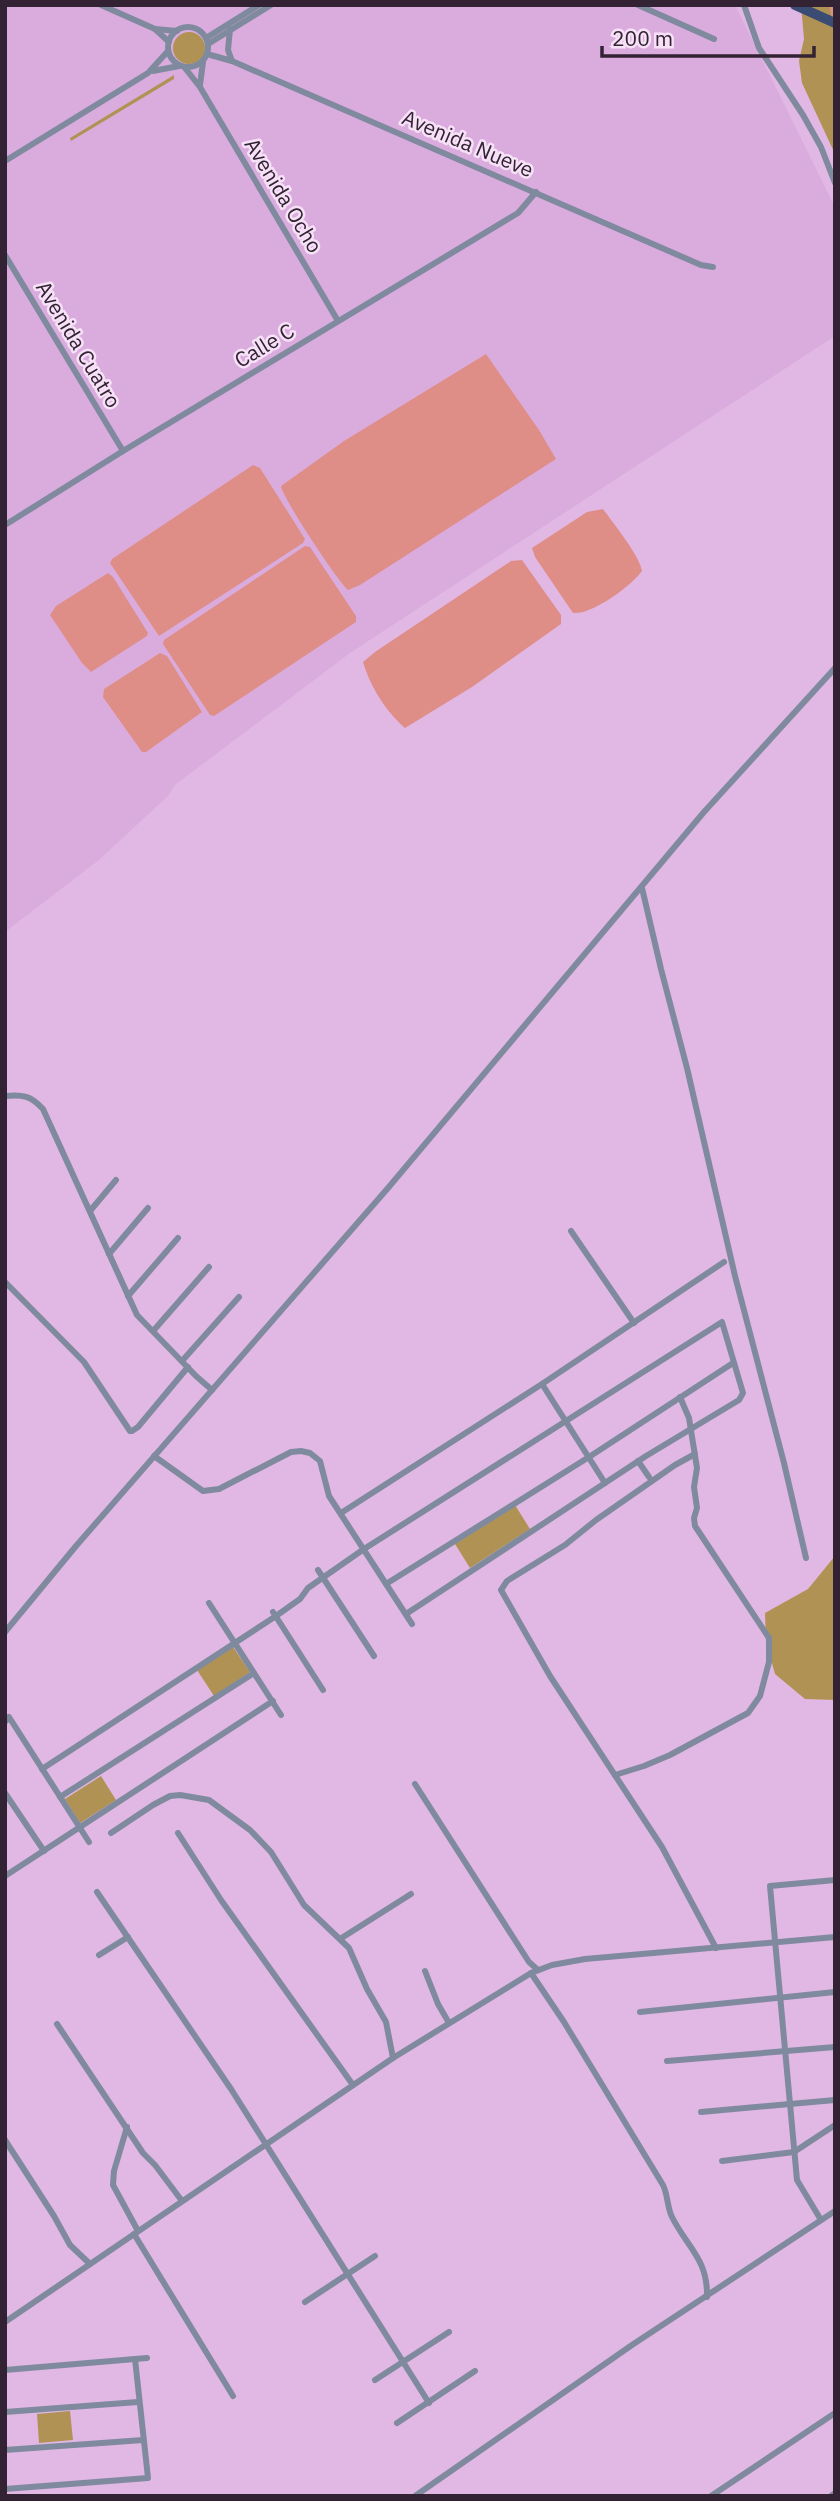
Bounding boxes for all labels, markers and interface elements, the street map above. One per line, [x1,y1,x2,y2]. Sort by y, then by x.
scale bar [602,14,814,58]
text: 200 m [612,24,673,52]
street label: Avenida Nueve [398,103,538,183]
street label: Avenida Ocho [239,132,329,258]
street label: Avenida Cuatro [30,275,128,413]
street label: Calle C [229,316,299,374]

